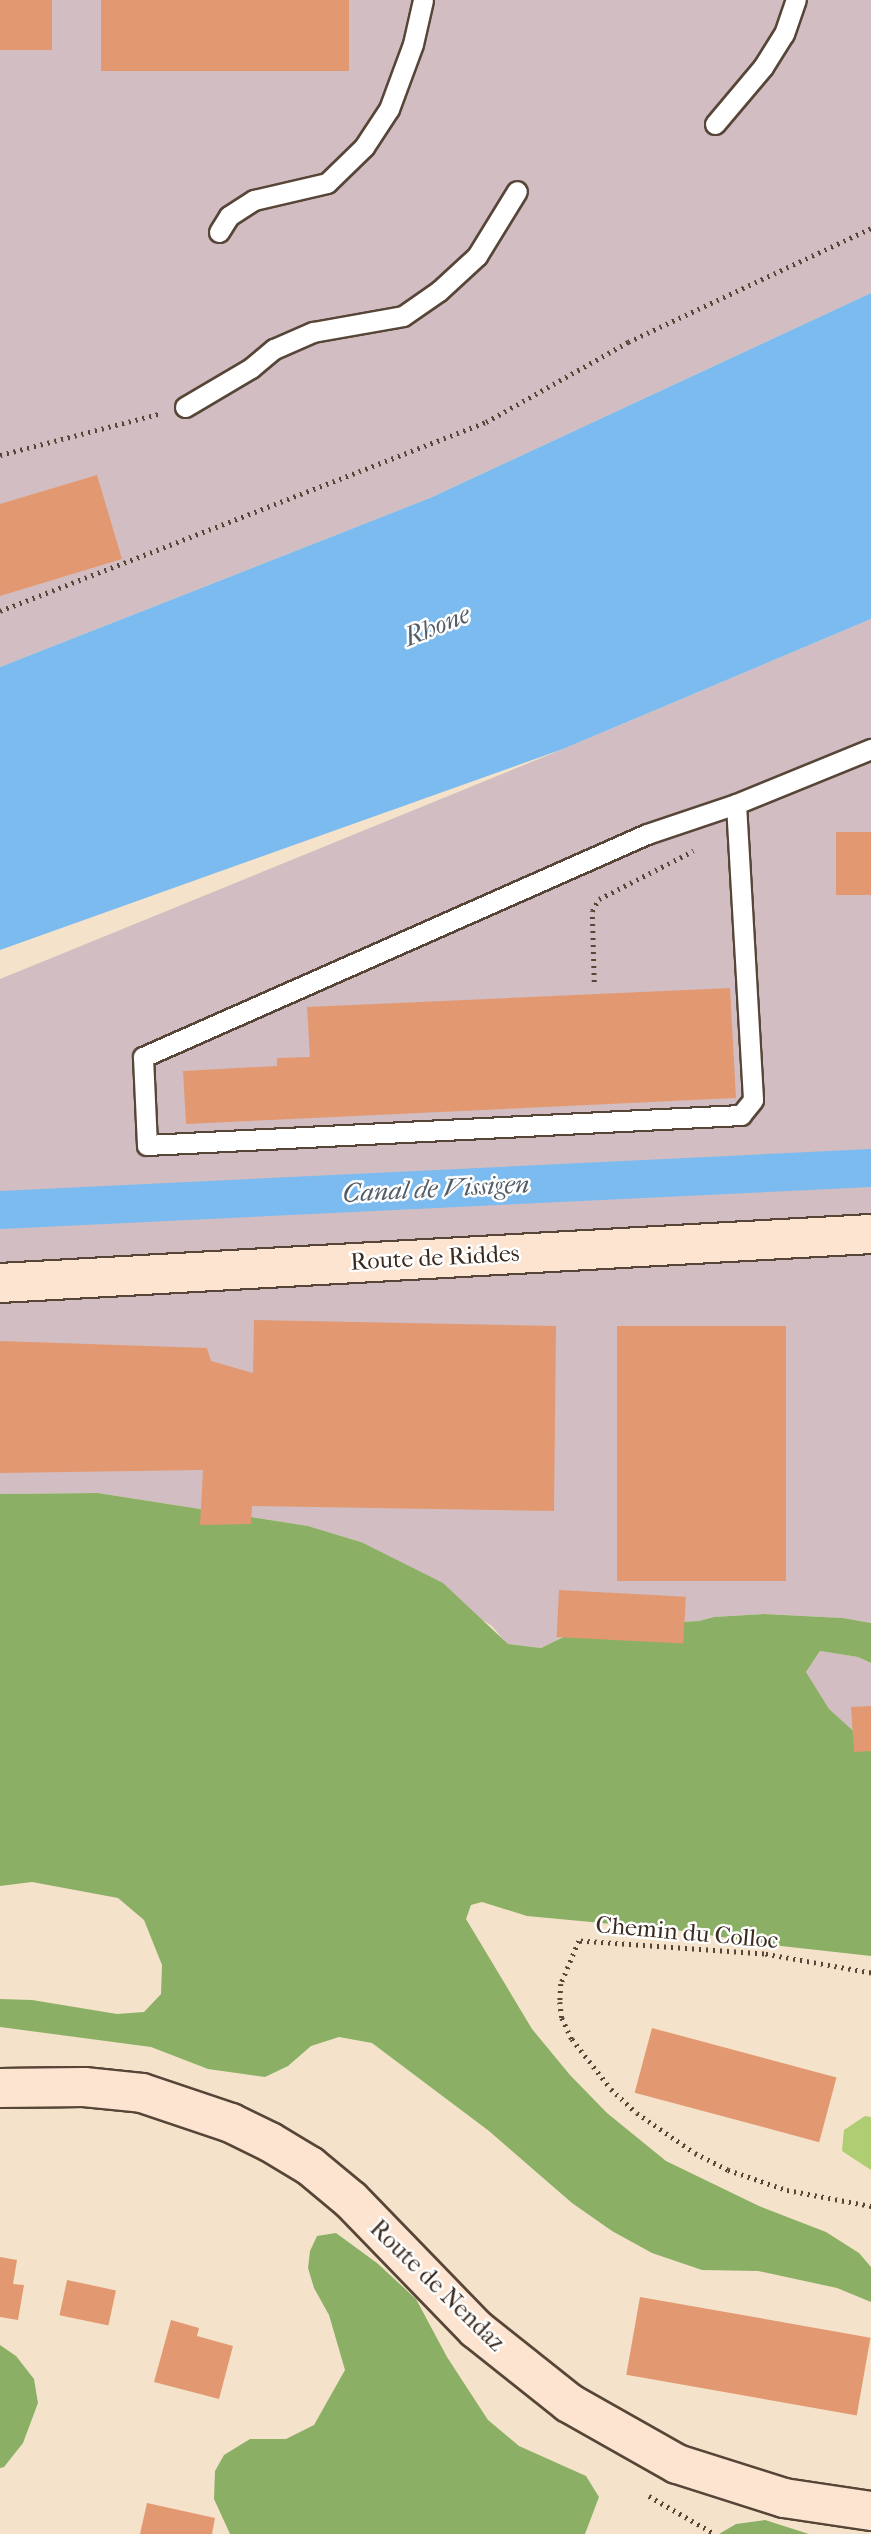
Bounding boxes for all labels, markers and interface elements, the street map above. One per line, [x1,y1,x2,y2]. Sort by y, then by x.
water label: Rhone [400,599,474,653]
water label: Canal de Vissigen [342,1169,530,1209]
street label: Route de Riddes [350,1239,520,1277]
street label: Chemin du Colloc [594,1911,780,1955]
street label: Route de Nendaz [364,2214,510,2358]

